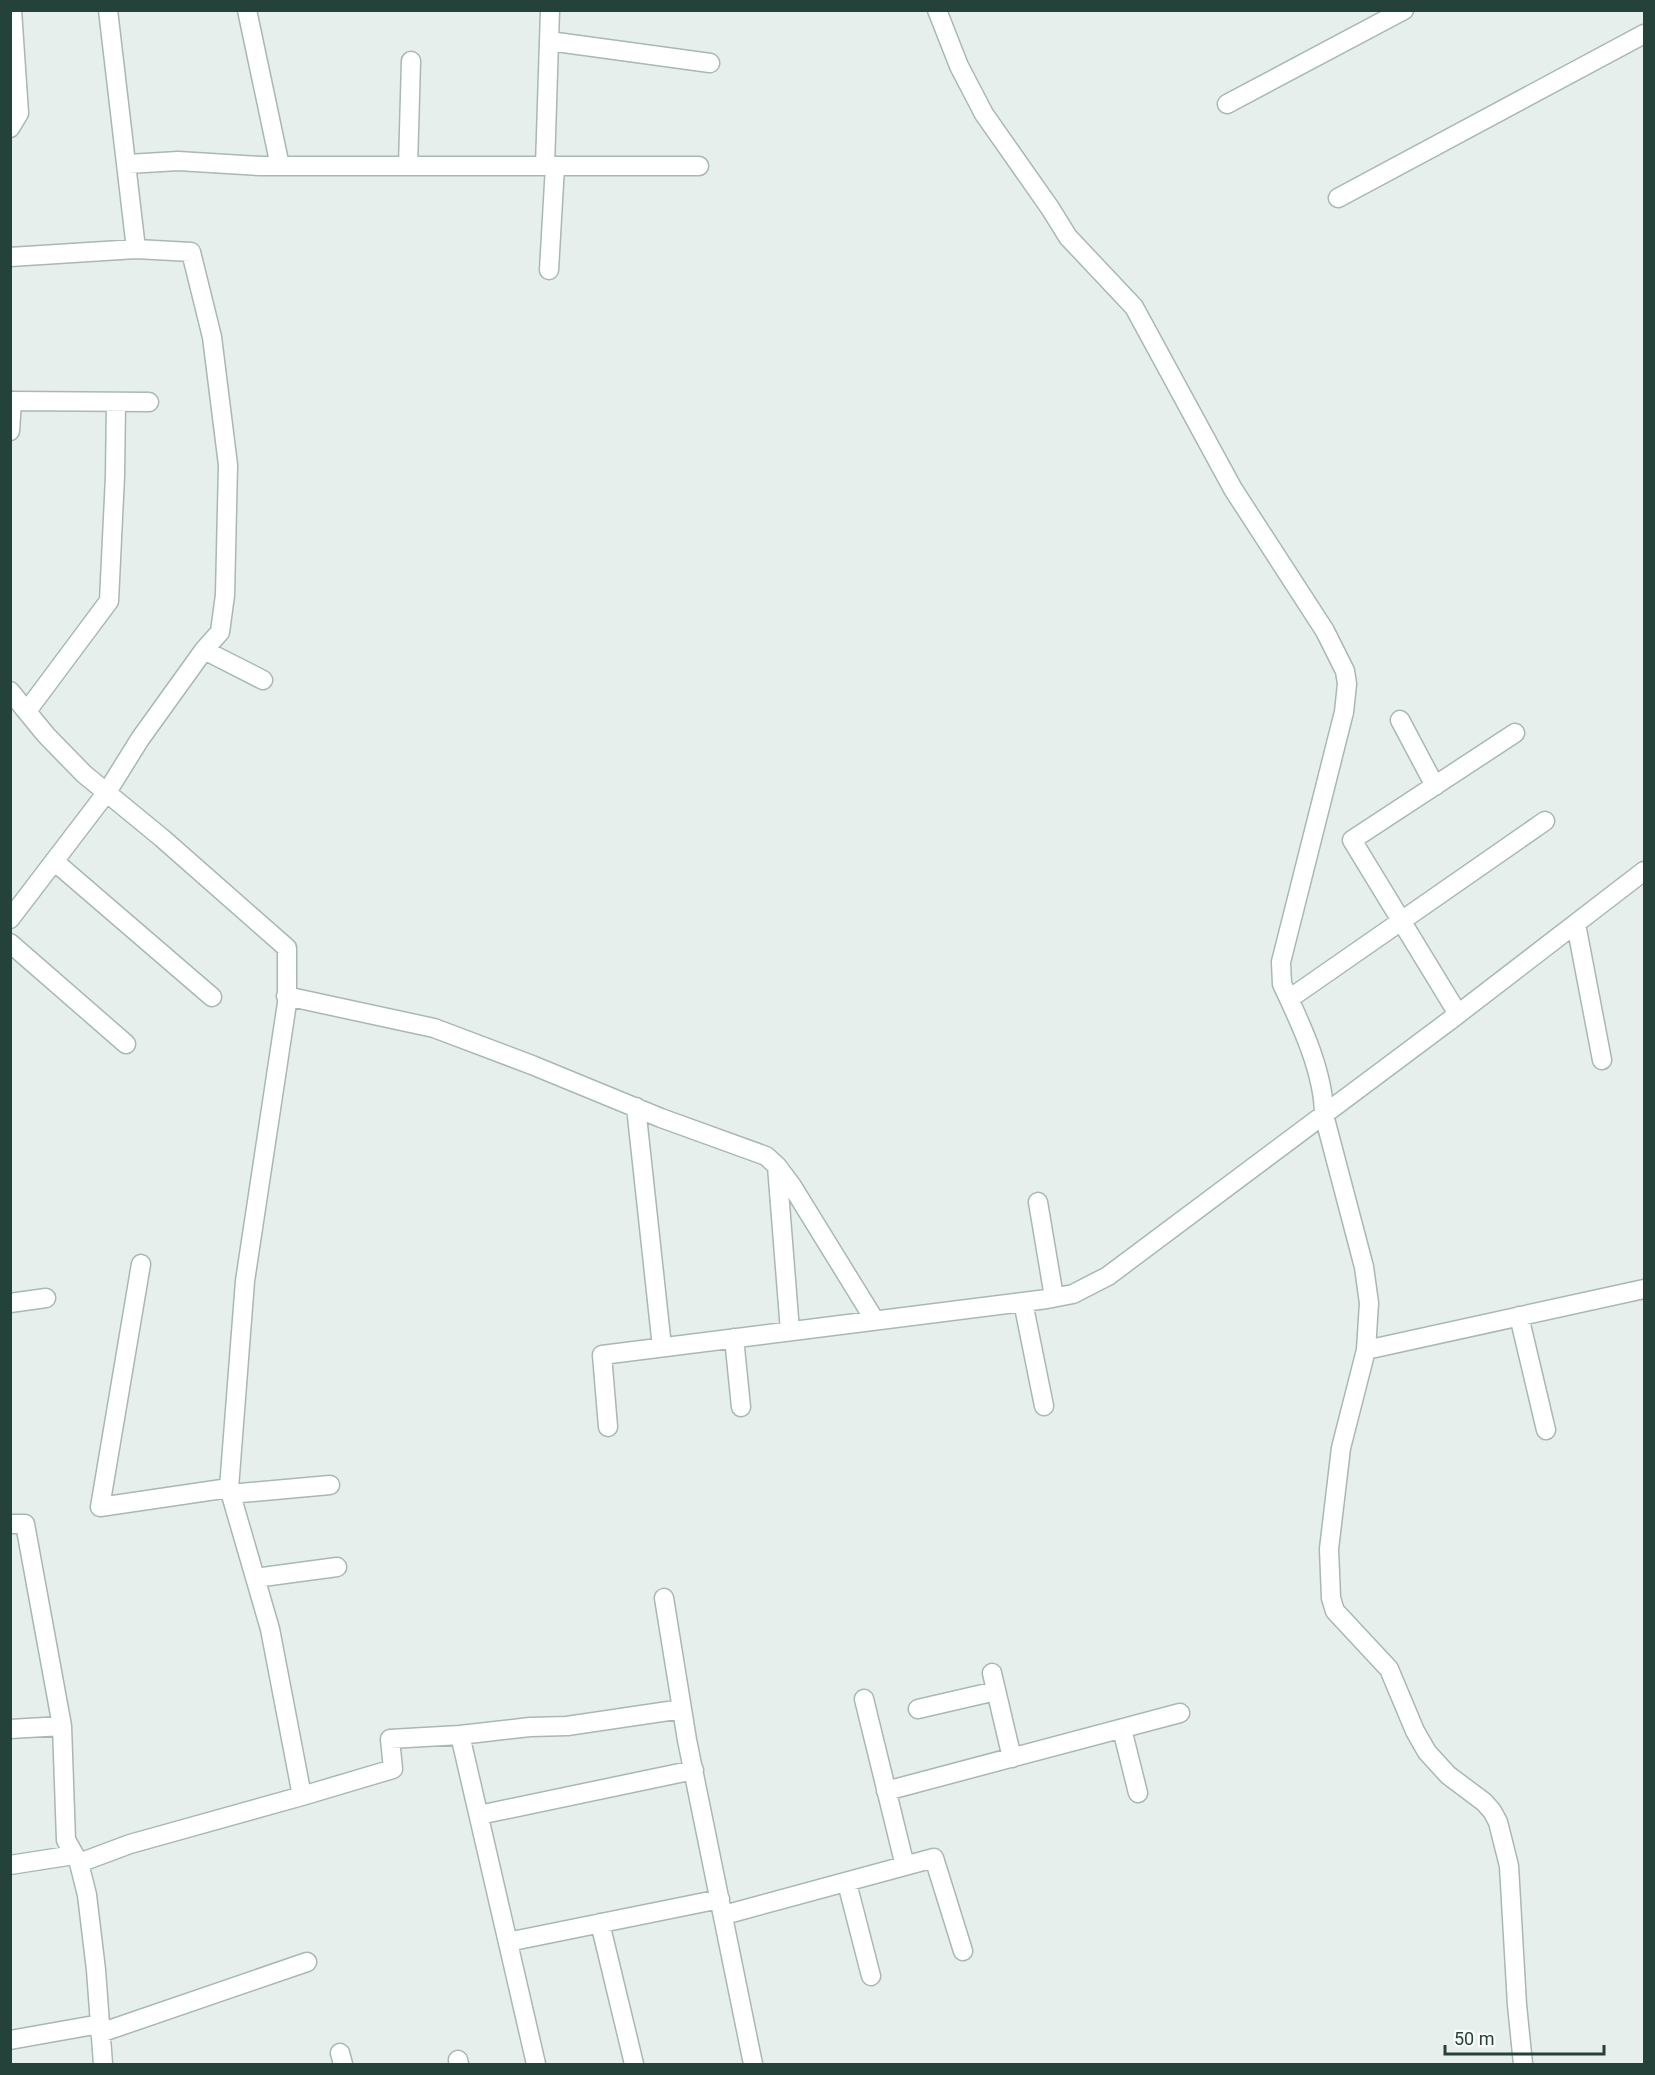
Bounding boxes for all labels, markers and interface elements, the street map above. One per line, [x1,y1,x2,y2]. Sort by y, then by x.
scale bar [1445,2018,1604,2056]
text: 50 m [1454,2028,1494,2049]

